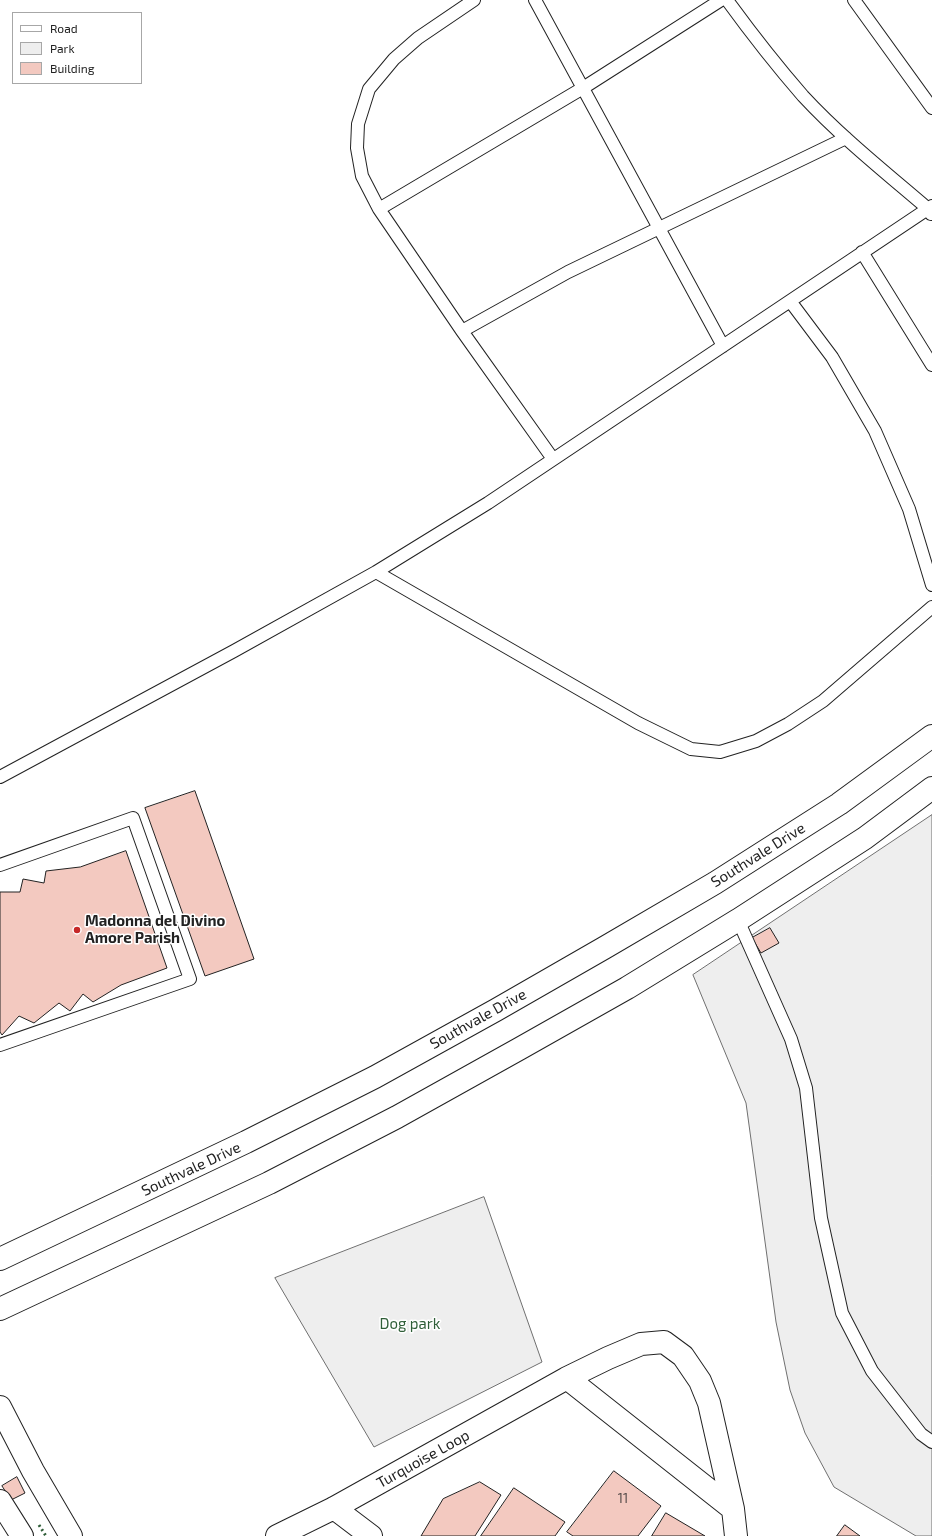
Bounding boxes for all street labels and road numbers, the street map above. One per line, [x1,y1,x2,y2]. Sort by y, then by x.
street label: Southvale Drive [708,819,808,891]
street label: Southvale Drive [427,985,529,1053]
street label: Southvale Drive [138,1138,244,1200]
street label: Turquoise Loop [373,1426,473,1492]

